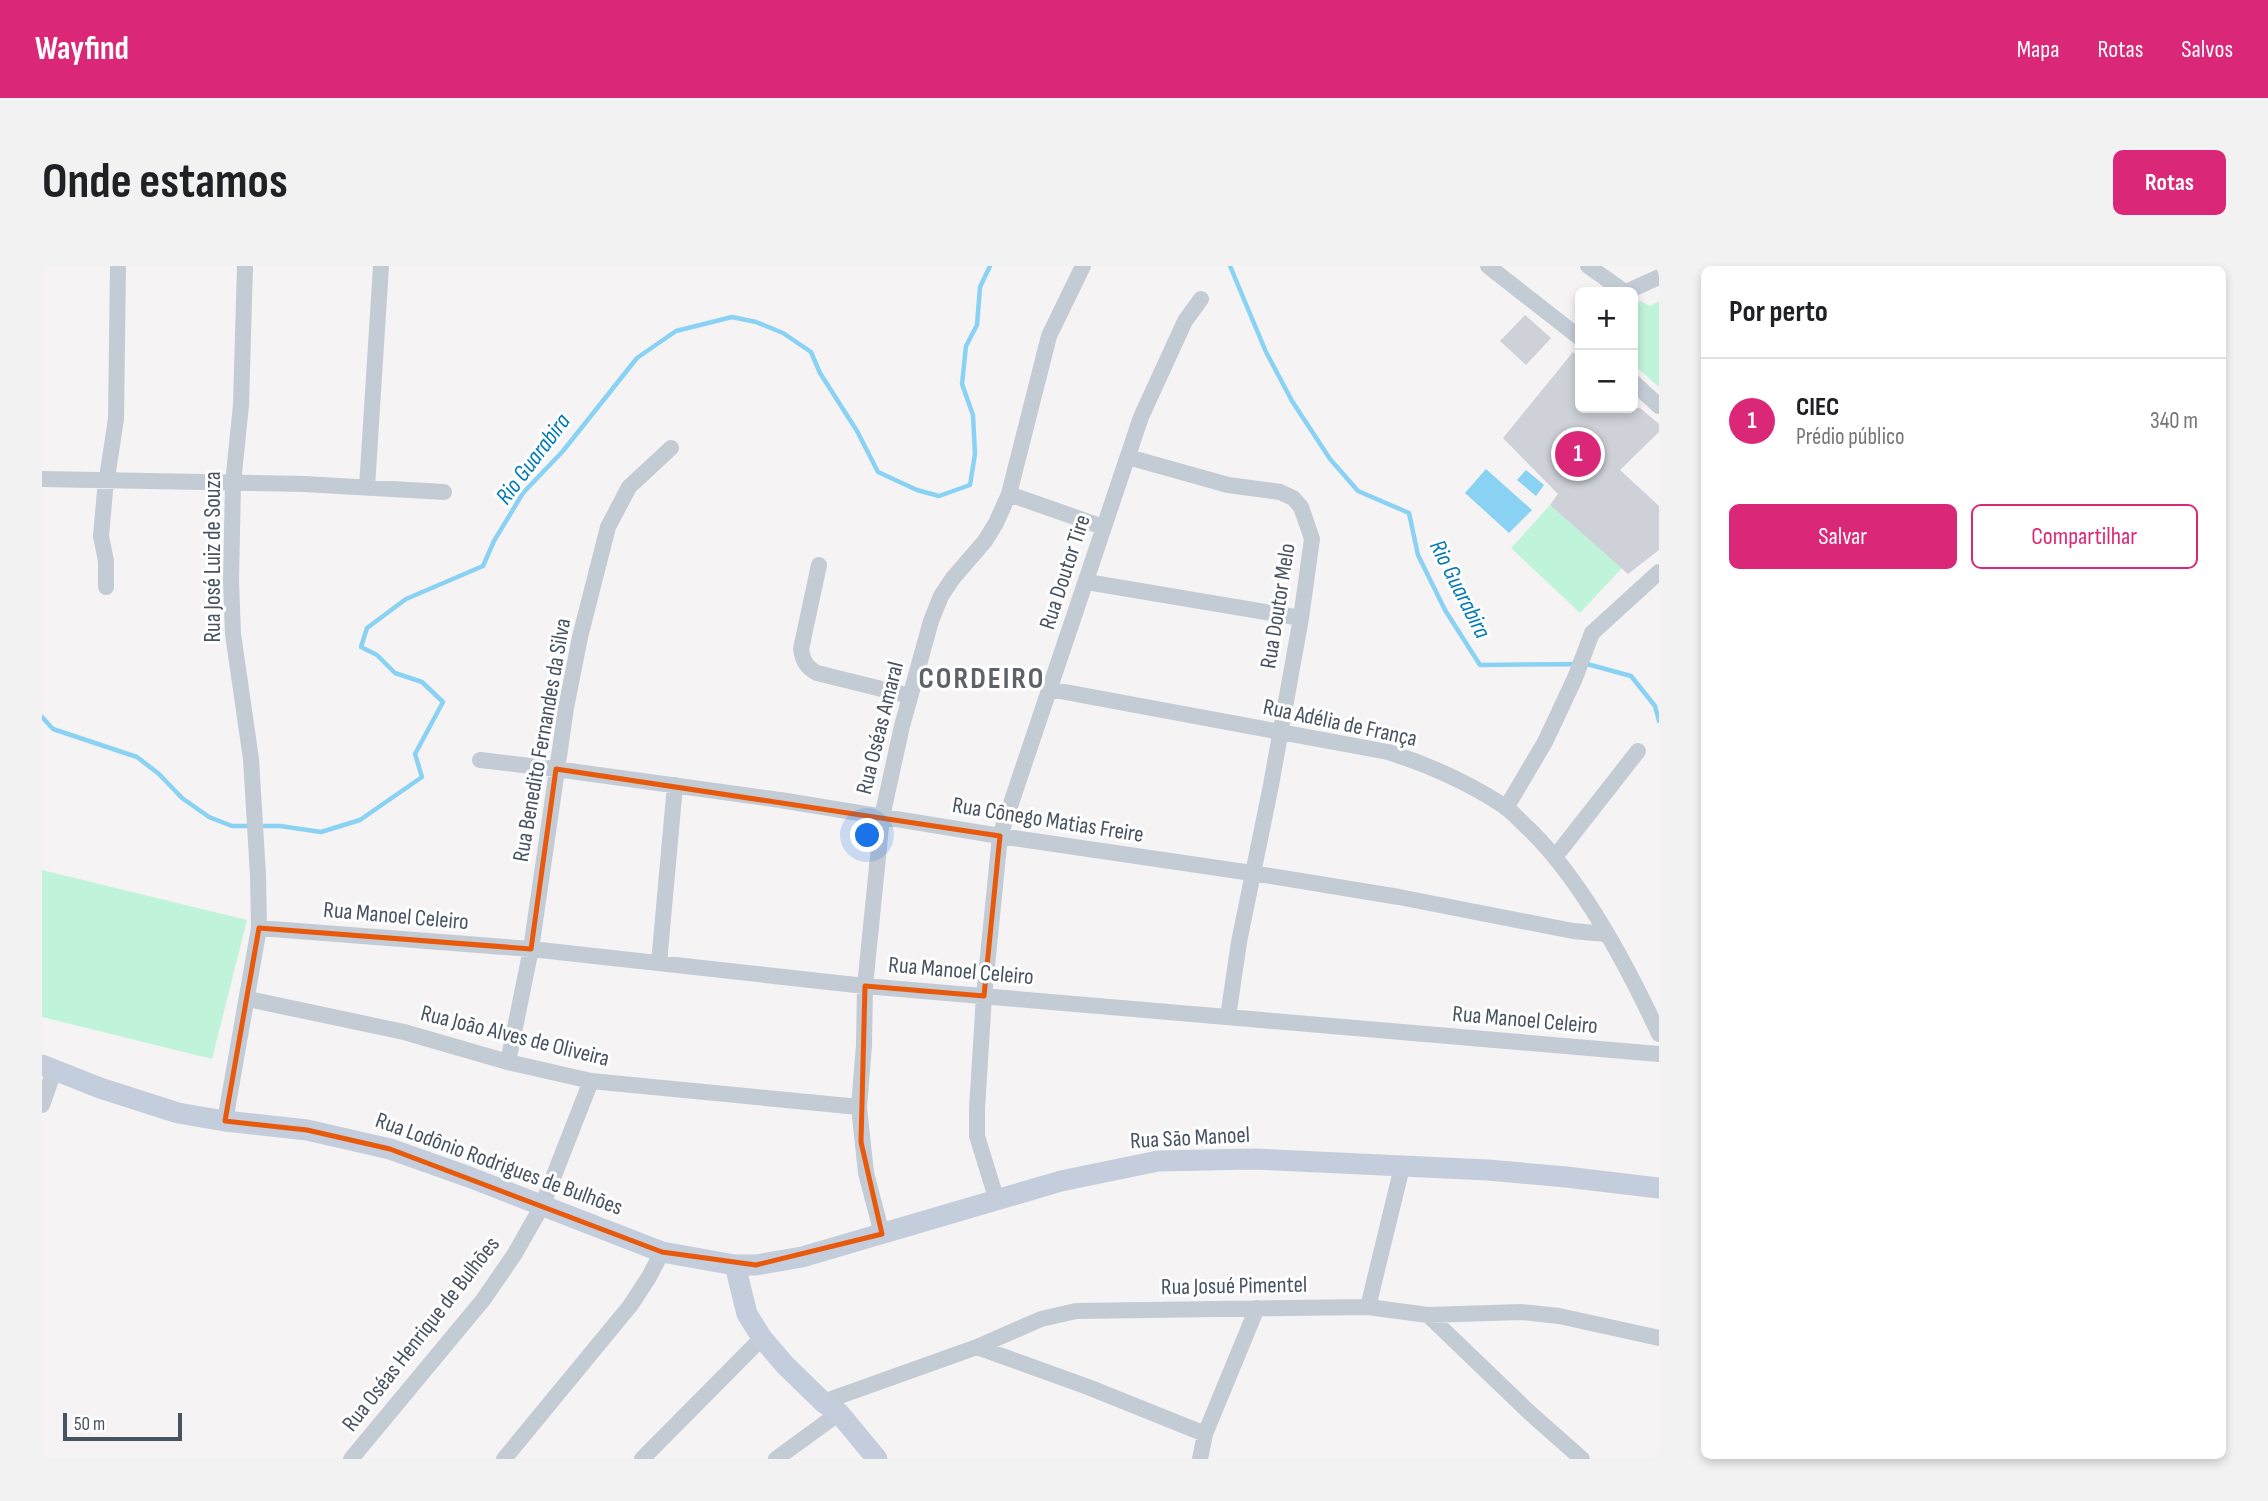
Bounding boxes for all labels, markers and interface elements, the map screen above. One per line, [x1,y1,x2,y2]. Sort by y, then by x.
text: Wayfind [35,29,129,69]
text: Mapa [2017,35,2060,64]
text: Rotas [2098,35,2143,64]
text: Salvos [2181,35,2233,64]
button: Rotas [2113,150,2226,215]
text: Onde estamos [42,153,288,212]
map controls [1575,287,1638,413]
button: + [1575,287,1638,350]
text: Por perto [1729,294,1828,330]
button: − [1575,350,1638,413]
text: CIEC [1796,392,1839,423]
text: 1 [1747,407,1757,435]
text: 340 m [2150,407,2198,435]
water label: Rio Guarabira [489,408,577,510]
text: Prédio público [1796,423,1905,451]
pin: 1 [1555,428,1601,480]
street label: Rua José Luiz de Souza [199,471,227,643]
button: Salvar [1729,504,1957,569]
button: Compartilhar [1971,504,2198,569]
street label: Rua Doutor Tire [1033,511,1097,633]
water label: Rio Guarabira [1423,535,1497,643]
street label: Rua Doutor Melo [1254,541,1302,671]
street label: Rua Benedito Fernandes da Silva [507,616,577,864]
street label: Rua Oséas Amaral [850,659,910,797]
district label: CORDEIRO [919,661,1045,697]
street label: Rua Adélia de França [1261,693,1419,753]
street label: Rua Cônego Matias Freire [950,791,1146,849]
your location [850,818,884,852]
street label: Rua Manoel Celeiro [322,896,470,936]
street label: Rua Manoel Celeiro [887,951,1035,991]
street label: Rua João Alves de Oliveira [418,999,612,1073]
street label: Rua Manoel Celeiro [1451,1000,1599,1040]
street label: Rua Lodônio Rodrigues de Bulhões [372,1106,626,1222]
street label: Rua São Manoel [1129,1121,1251,1155]
street label: Rua Oséas Henrique de Bulhões [336,1231,506,1437]
street label: Rua Josué Pimentel [1161,1271,1307,1301]
scale bar [63,1410,182,1442]
text: 50 m [74,1413,105,1436]

